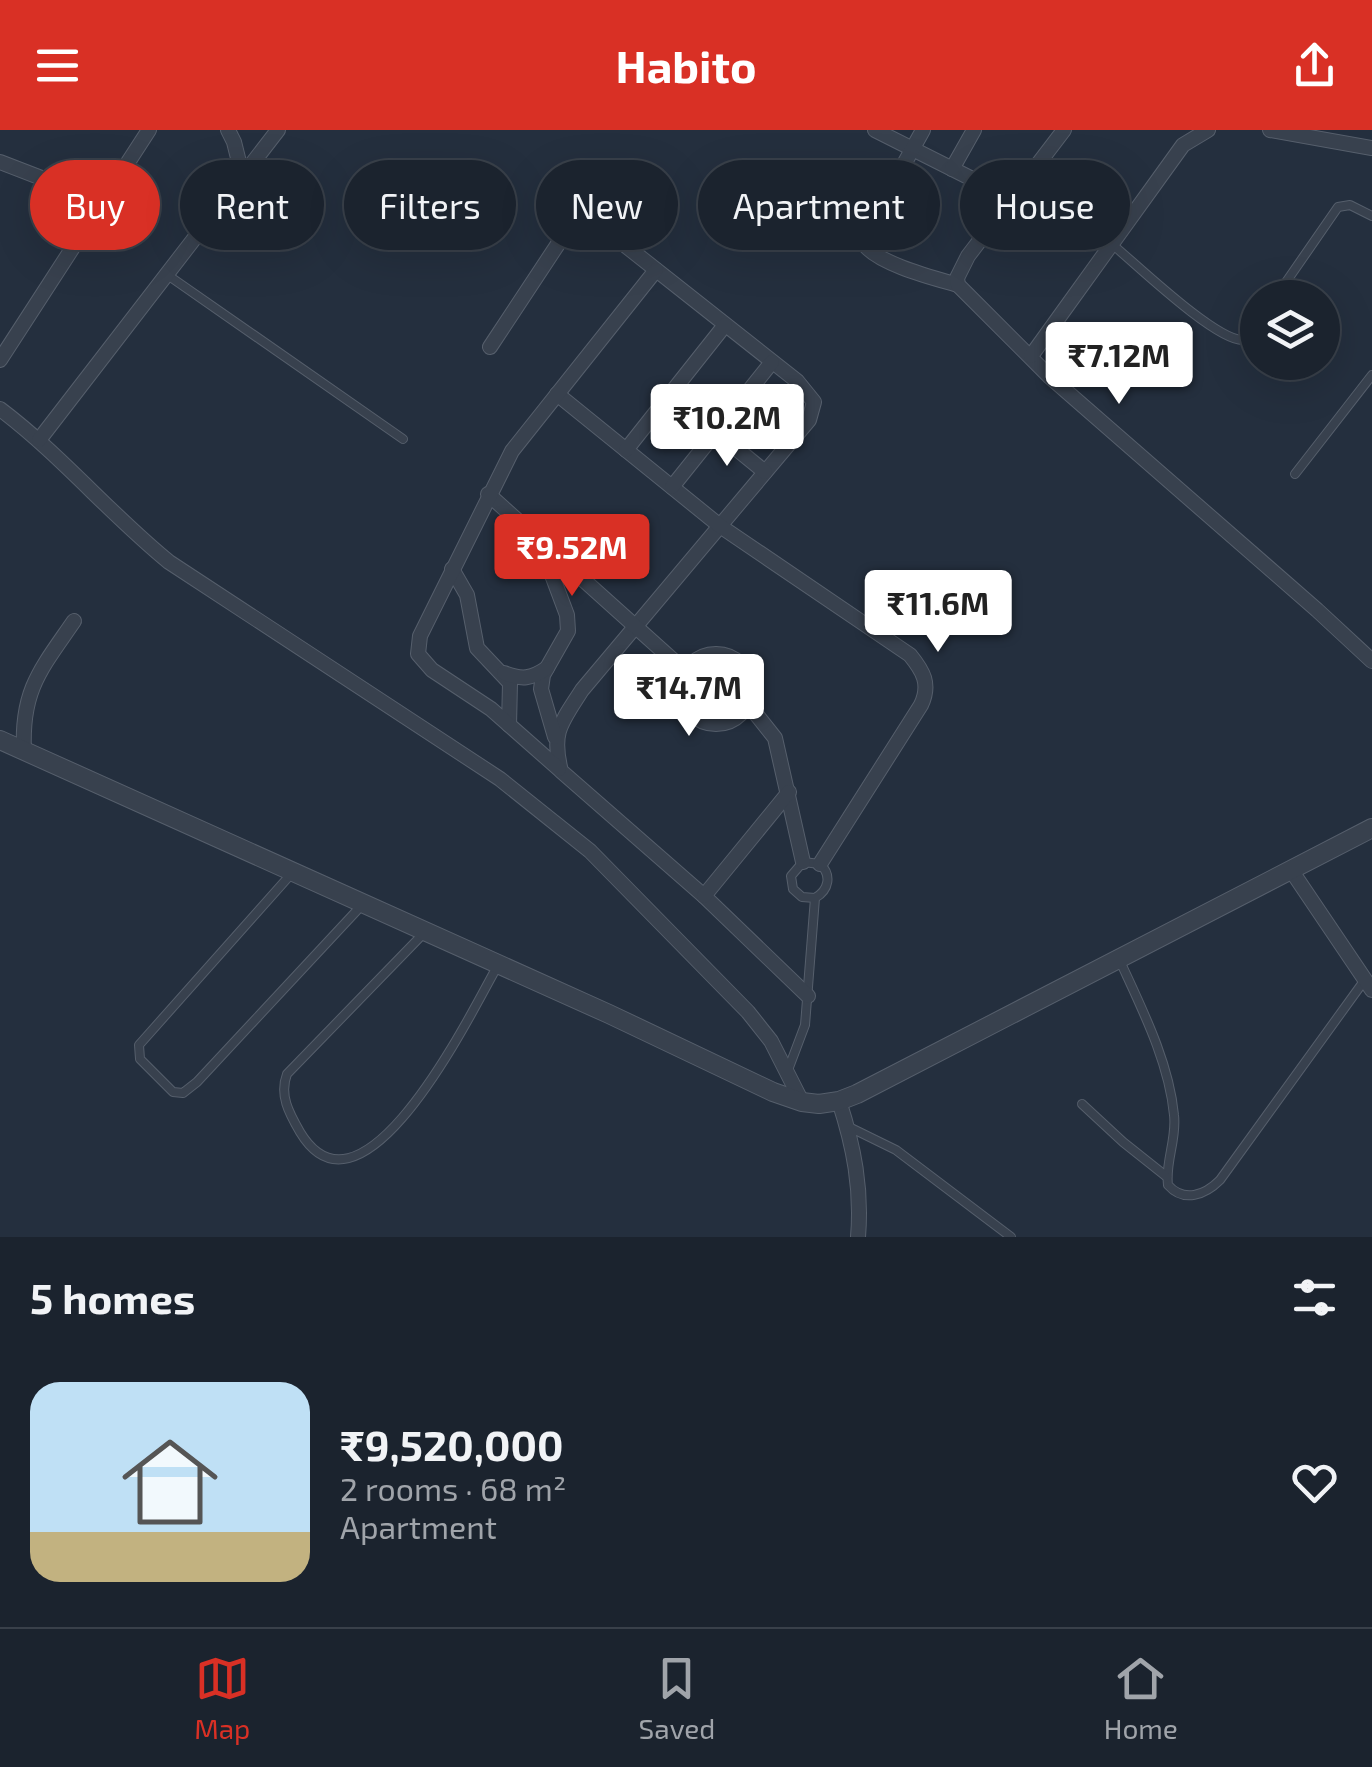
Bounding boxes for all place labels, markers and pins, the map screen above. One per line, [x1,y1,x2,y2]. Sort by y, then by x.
pin: ₹7.12M [1038,322,1200,407]
pin: ₹10.2M [646,384,808,469]
pin: ₹9.52M [491,514,653,599]
pin: ₹11.6M [857,570,1019,655]
pin: ₹14.7M [608,654,770,739]

